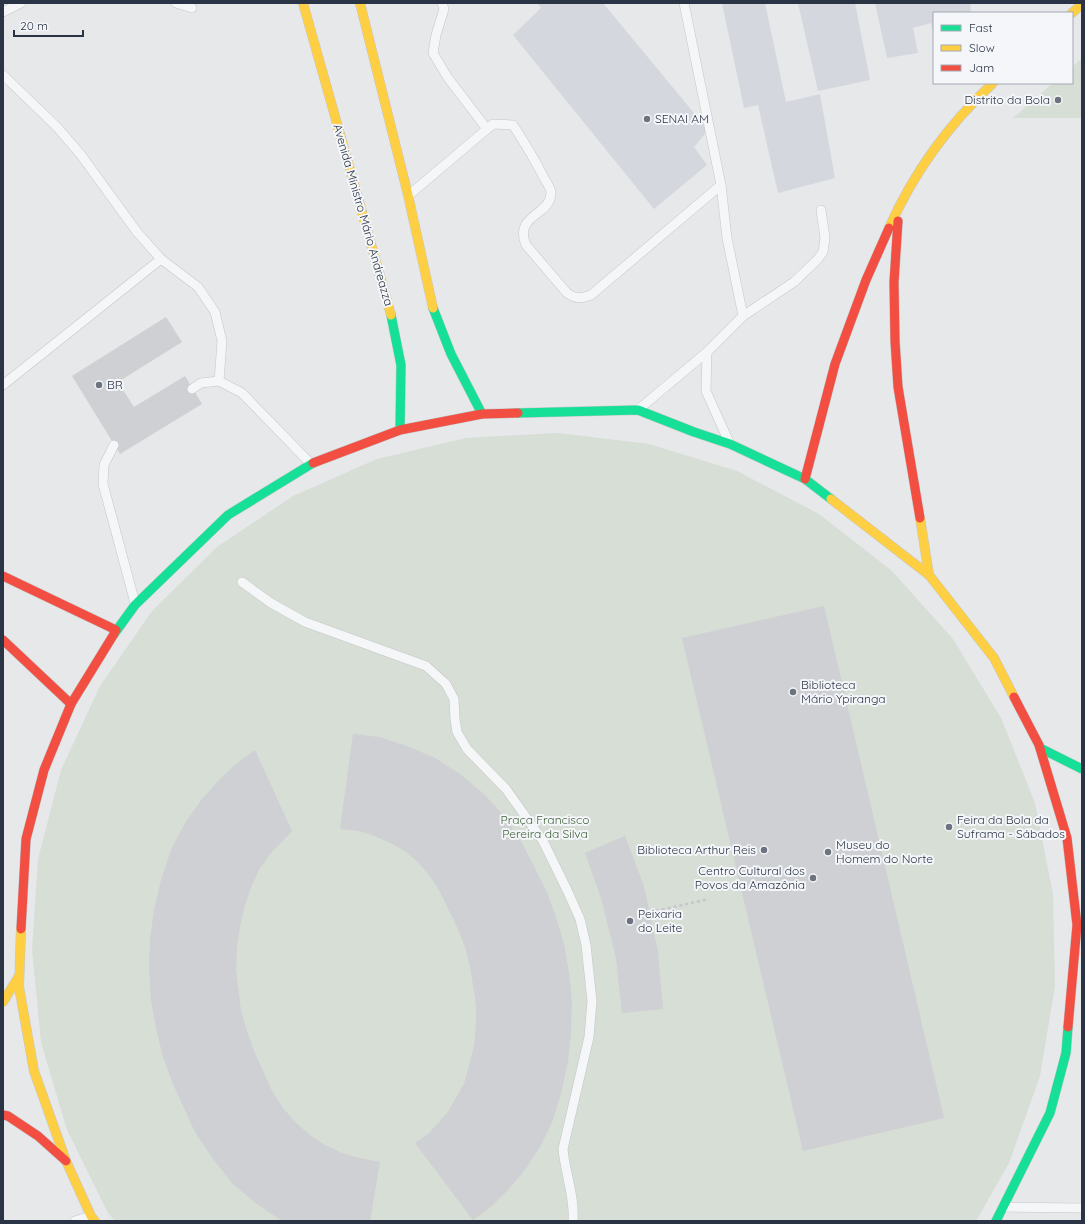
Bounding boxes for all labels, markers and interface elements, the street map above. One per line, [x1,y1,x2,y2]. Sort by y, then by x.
scale bar [14,12,83,38]
legend [933,12,1073,84]
text: 20 m [20,18,48,33]
text: Fast [969,20,993,35]
text: Slow [969,40,995,55]
text: Jam [969,60,994,75]
place label: Distrito da Bola [964,92,1050,107]
marker: Distrito da Bola [1053,95,1063,105]
place label: SENAI AM [655,111,709,126]
marker: SENAI AM [642,114,652,124]
street label: Avenida Ministro Mário Andreazza [330,122,397,308]
place label: BR [107,377,123,392]
marker: BR [94,380,104,390]
place label: Biblioteca Mário Ypiranga [801,677,886,706]
marker: Biblioteca Mário Ypiranga [788,687,798,697]
park label: Praça Francisco Pereira da Silva [501,812,589,841]
place label: Feira da Bola da Suframa - Sábados [957,812,1065,841]
marker: Feira da Bola da Suframa - Sábados [944,822,954,832]
place label: Museu do Homem do Norte [836,837,933,866]
place label: Biblioteca Arthur Reis [637,842,756,857]
marker: Biblioteca Arthur Reis [759,845,769,855]
marker: Museu do Homem do Norte [823,847,833,857]
place label: Centro Cultural dos Povos da Amazônia [695,863,805,892]
marker: Centro Cultural dos Povos da Amazônia [808,873,818,883]
place label: Peixaria do Leite [638,906,683,935]
marker: Peixaria do Leite [625,916,635,926]

